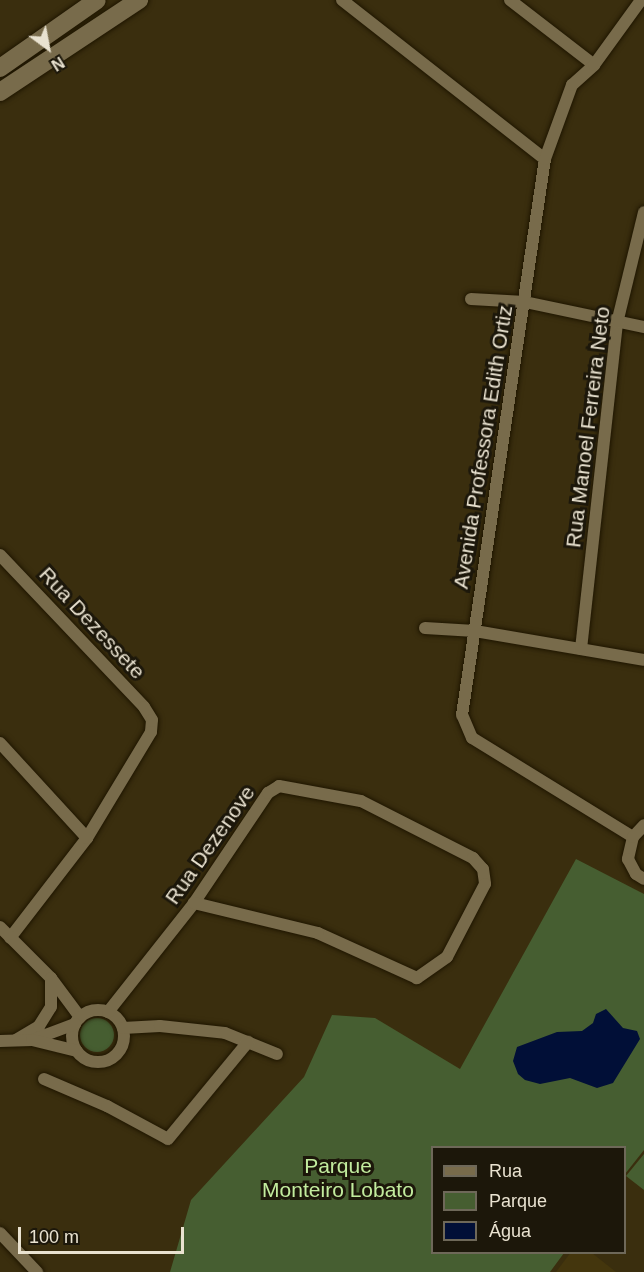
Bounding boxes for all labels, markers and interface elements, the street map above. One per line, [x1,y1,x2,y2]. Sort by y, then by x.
north arrow [18,18,78,78]
text: N [48,53,67,74]
street label: Avenida Professora Edith Ortiz [448,303,518,591]
street label: Rua Manoel Ferreira Neto [561,305,615,549]
street label: Rua Dezessete [34,562,150,684]
street label: Rua Dezenove [160,781,260,909]
legend [431,1146,626,1254]
park label: Parque Monteiro Lobato [262,1153,414,1203]
text: Rua [489,1161,522,1181]
text: Parque [489,1191,547,1211]
scale bar [21,1215,188,1253]
text: Água [489,1221,531,1241]
text: 100 m [29,1227,79,1247]

